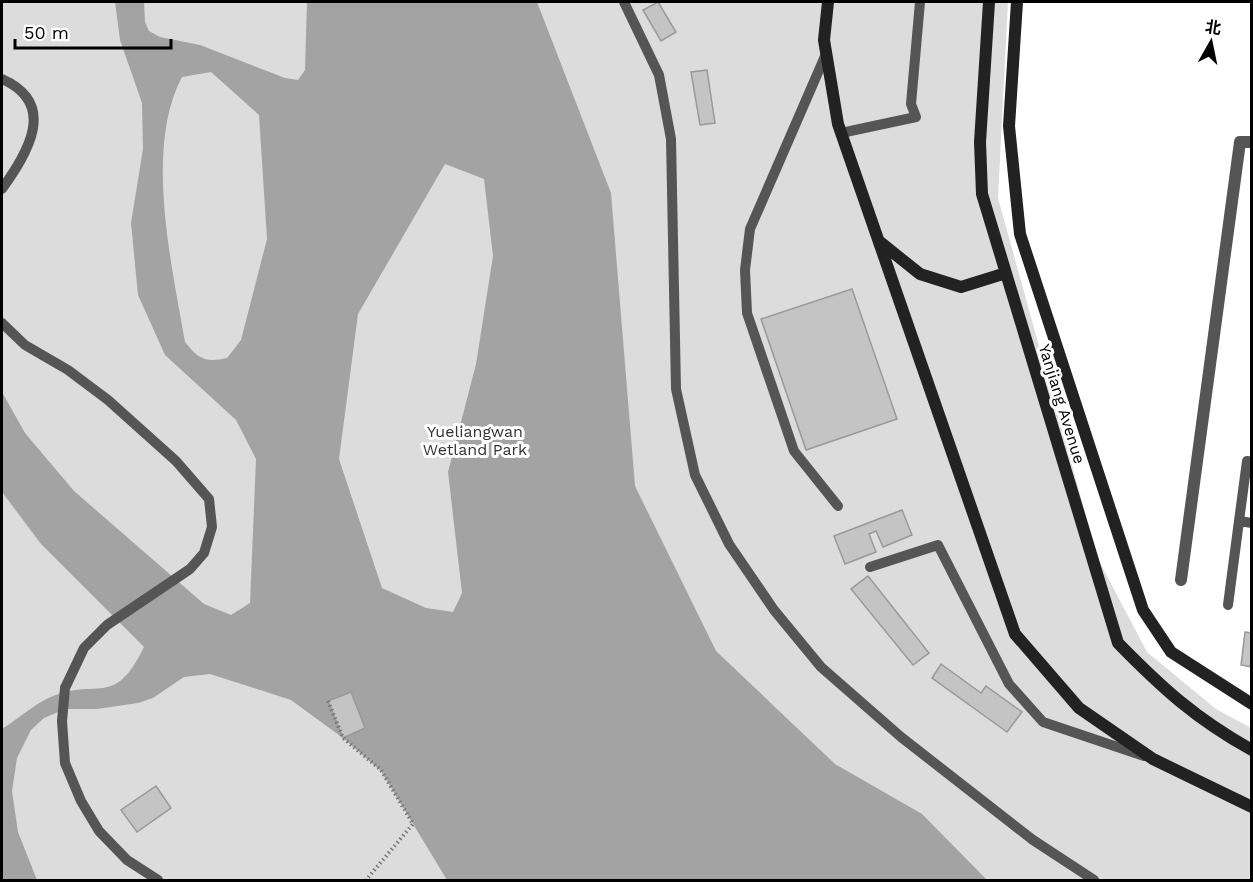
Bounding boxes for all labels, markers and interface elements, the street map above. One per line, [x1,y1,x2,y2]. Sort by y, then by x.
scale bar [15,12,171,50]
north arrow [1181,12,1241,72]
text: 北 [1204,17,1223,38]
text: 50 m [24,22,69,43]
street label: Yanjiang Avenue [1035,342,1089,466]
park label: Yueliangwan Wetland Park [423,422,527,459]

